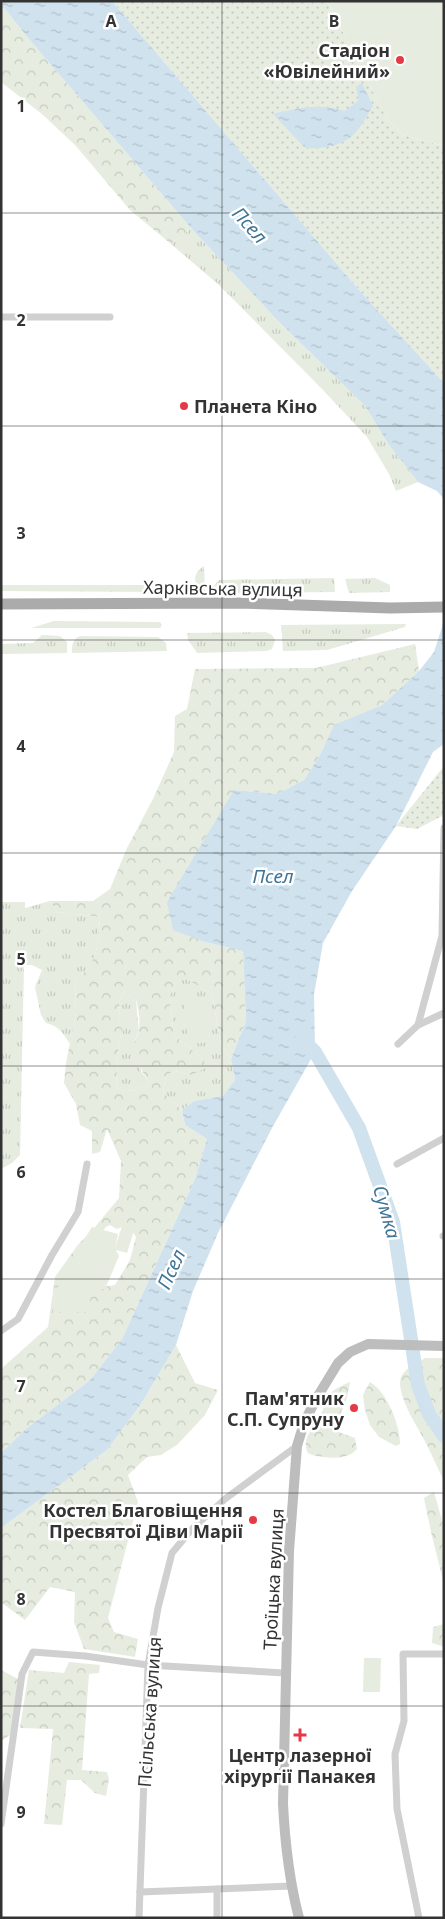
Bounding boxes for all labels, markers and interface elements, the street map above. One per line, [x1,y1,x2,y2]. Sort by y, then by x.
text: A [105,10,117,32]
text: B [329,10,339,32]
place label: Стадіон «Ювілейний» [263,38,390,83]
marker: Стадіон «Ювілейний» [394,54,406,66]
text: 1 [16,95,26,117]
water label: Псел [227,201,274,249]
text: 2 [16,309,26,331]
place label: Планета Кіно [194,394,317,418]
marker: Планета Кіно [178,400,190,412]
text: 3 [16,522,26,544]
street label: Харківська вулиця [143,575,303,601]
text: 4 [16,735,26,757]
water label: Псел [252,863,294,889]
text: 5 [16,948,26,970]
text: 6 [16,1161,26,1183]
water label: Сумка [367,1182,407,1242]
water label: Псел [151,1245,191,1293]
text: 7 [16,1375,26,1397]
place label: Пам'ятник С.П. Супруну [227,1386,345,1431]
marker: Пам'ятник С.П. Супруну [348,1402,360,1414]
place label: Костел Благовіщення Пресвятої Діви Марії [43,1498,244,1543]
street label: Троїцька вулиця [257,1508,289,1650]
marker: Костел Благовіщення Пресвятої Діви Марії [247,1514,259,1526]
text: 8 [16,1588,26,1610]
street label: Псільська вулиця [132,1636,166,1788]
marker: Центр лазерної хірургії Панакея [293,1728,307,1742]
place label: Центр лазерної хірургії Панакея [224,1743,376,1788]
text: 9 [16,1801,26,1823]

